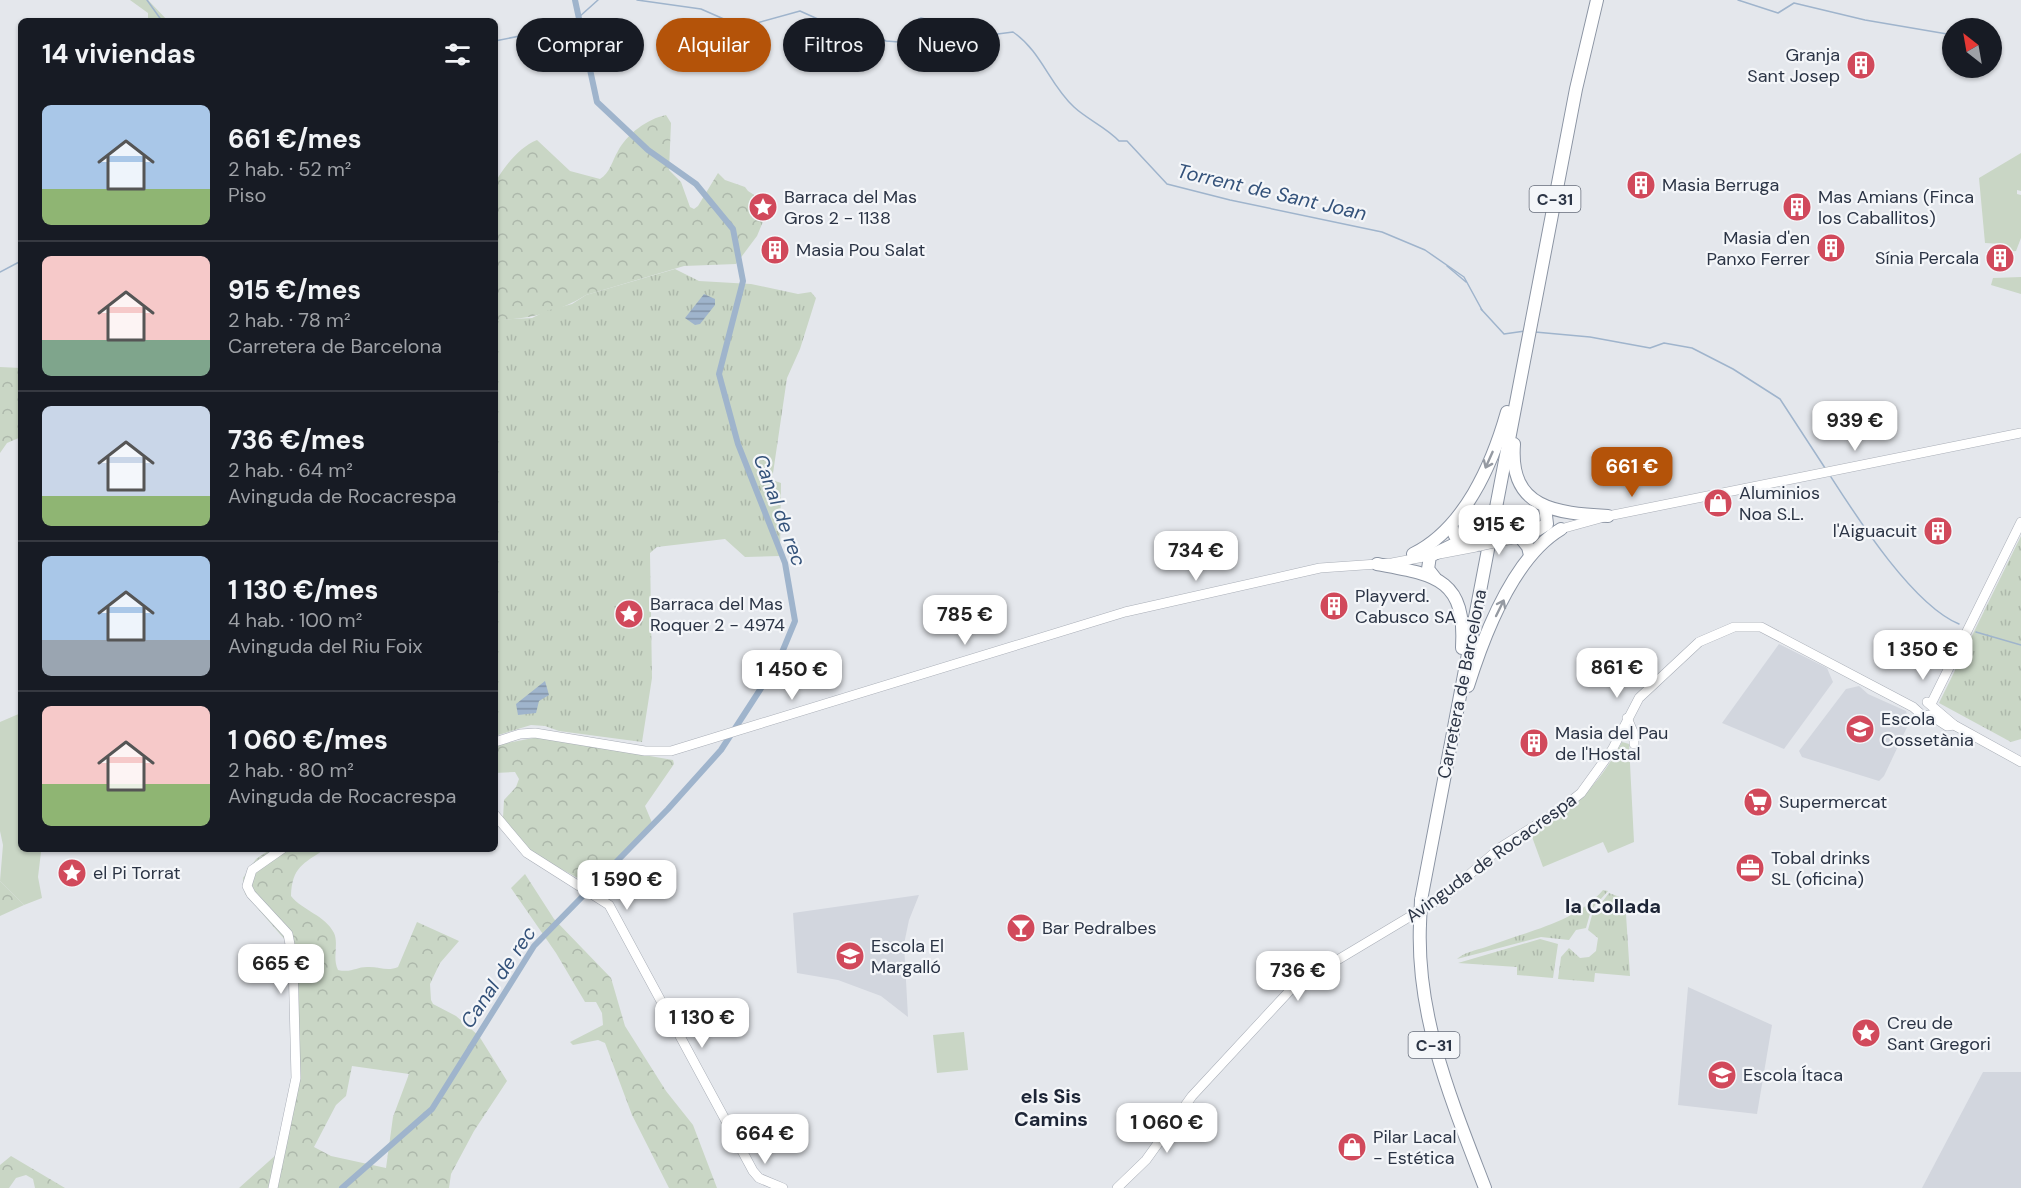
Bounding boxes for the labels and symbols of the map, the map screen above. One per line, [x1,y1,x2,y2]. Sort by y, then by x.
north arrow [1942,18,2002,78]
place label: Granja Sant Josep [1747,43,1840,88]
building icon: Granja Sant Josep [1845,49,1877,81]
water label: Torrent de Sant Joan [1175,158,1369,226]
building icon: Masia Berruga [1625,169,1657,201]
place label: Masia Berruga [1662,173,1779,197]
place label: Barraca del Mas Gros 2 - 1138 [784,185,917,230]
place label: Mas Amians (Finca los Caballitos) [1818,185,1974,230]
road number: C-31 [1530,186,1580,212]
place icon: Barraca del Mas Gros 2 - 1138 [747,191,779,223]
building icon: Mas Amians (Finca los Caballitos) [1781,191,1813,223]
place label: Masia d'en Panxo Ferrer [1707,226,1810,271]
building icon: Masia d'en Panxo Ferrer [1815,232,1847,264]
building icon: Masia Pou Salat [759,234,791,266]
place label: Masia Pou Salat [796,238,925,262]
building icon: Sínia Percala [1984,242,2016,274]
place label: Sínia Percala [1875,246,1979,270]
pin: 939 € [1813,401,1897,452]
pin: 661 € [1590,447,1674,498]
water label: Canal de rec [748,450,812,570]
one-way arrow [1483,450,1494,468]
place label: Aluminios Noa S.L. [1739,481,1820,526]
shop icon: Aluminios Noa S.L. [1702,487,1734,519]
pin: 915 € [1457,505,1541,556]
building icon: l'Aiguacuit [1922,515,1954,547]
place label: l'Aiguacuit [1833,519,1917,543]
pin: 734 € [1154,531,1238,582]
place label: Playverd. Cabusco SA [1355,584,1457,629]
street label: Carretera de Barcelona [1432,587,1492,781]
building icon: Playverd. Cabusco SA [1318,590,1350,622]
place label: Barraca del Mas Roquer 2 - 4974 [650,592,785,637]
pin: 785 € [923,595,1007,646]
place icon: Barraca del Mas Roquer 2 - 4974 [613,598,645,630]
one-way arrow [1495,600,1506,618]
pin: 1 350 € [1868,630,1978,681]
pin: 861 € [1575,648,1659,699]
pin: 1 450 € [737,650,847,701]
place label: Escola Cossetània [1881,707,1974,752]
school or university icon: Escola Cossetània [1844,713,1876,745]
place label: Masia del Pau de l'Hostal [1555,721,1668,766]
building icon: Masia del Pau de l'Hostal [1518,727,1550,759]
supermarket icon: Supermercat [1742,786,1774,818]
street label: Avinguda de Rocacrespa [1401,788,1581,928]
place label: Supermercat [1779,790,1887,814]
place label: Tobal drinks SL (oficina) [1771,846,1870,891]
office icon: Tobal drinks SL (oficina) [1734,852,1766,884]
place icon: el Pi Torrat [56,857,88,889]
pin: 1 590 € [572,860,682,911]
place label: el Pi Torrat [93,861,181,885]
district label: la Collada [1565,893,1661,919]
bar icon: Bar Pedralbes [1005,912,1037,944]
place label: Bar Pedralbes [1042,916,1157,940]
water label: Canal de rec [454,921,542,1033]
place label: Escola El Margalló [871,934,944,979]
school or university icon: Escola El Margalló [834,940,866,972]
pin: 665 € [239,944,323,995]
pin: 736 € [1256,951,1340,1002]
pin: 1 130 € [647,998,757,1049]
place label: Creu de Sant Gregori [1887,1011,1991,1056]
place icon: Creu de Sant Gregori [1850,1017,1882,1049]
road number: C-31 [1408,1032,1460,1058]
school or university icon: Escola Ítaca [1706,1059,1738,1091]
place label: Escola Ítaca [1743,1063,1843,1087]
district label: els Sis Camins [1014,1083,1088,1132]
pin: 1 060 € [1112,1103,1222,1154]
pin: 664 € [723,1114,807,1165]
place label: Pilar Lacal - Estética [1373,1125,1456,1170]
shop icon: Pilar Lacal - Estética [1336,1131,1368,1163]

